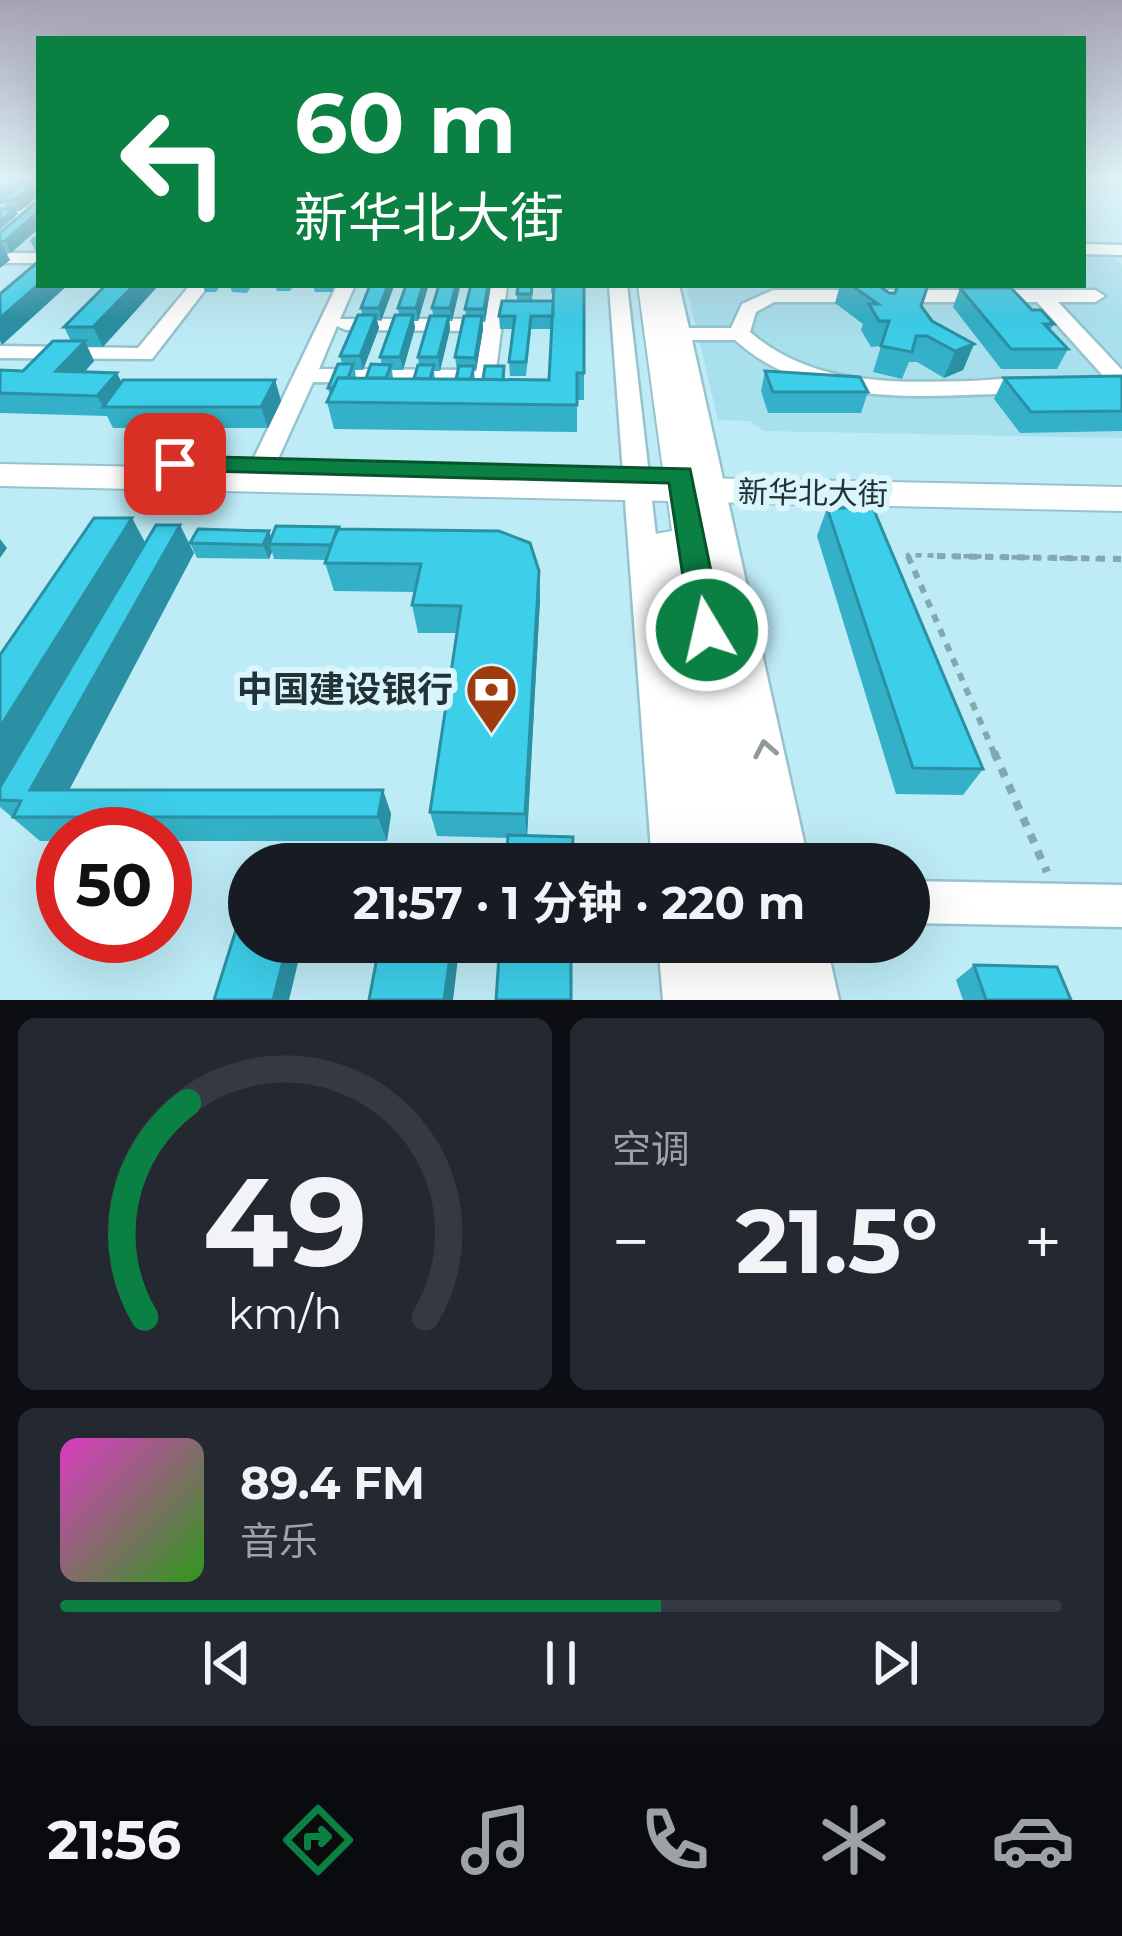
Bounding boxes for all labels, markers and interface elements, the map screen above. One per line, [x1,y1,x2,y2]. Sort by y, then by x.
text: 60 m [294,72,516,174]
icon: left [96,84,252,240]
text: 新华北大街 [294,185,564,251]
pin [124,413,226,515]
icon: arrive [142,431,208,497]
street label: 新华北大街 [738,473,888,513]
position arrow [644,567,770,693]
bank icon: 中国建设银行 [464,661,520,735]
place label: 中国建设银行 [237,667,453,711]
one-way arrow [753,740,779,760]
speed limit sign: 50 [36,807,192,963]
text: 21:57 · 1 分钟 · 220 m [353,875,805,930]
text: 空调 [612,1125,690,1173]
text: 49 [202,1145,368,1297]
text: 21.5° [736,1186,938,1296]
text: − [612,1201,650,1282]
text: + [1024,1201,1062,1282]
text: km/h [228,1287,342,1340]
text: 89.4 FM [240,1455,425,1510]
text: 音乐 [240,1517,318,1565]
icon: previous [194,1630,260,1696]
icon: pause [528,1630,594,1696]
icon: next [862,1630,928,1696]
icon: directions [276,1798,360,1882]
icon: music [454,1798,538,1882]
icon: phone [633,1798,717,1882]
icon: climate [812,1798,896,1882]
icon: car [991,1798,1075,1882]
text: 21:56 [47,1807,181,1873]

